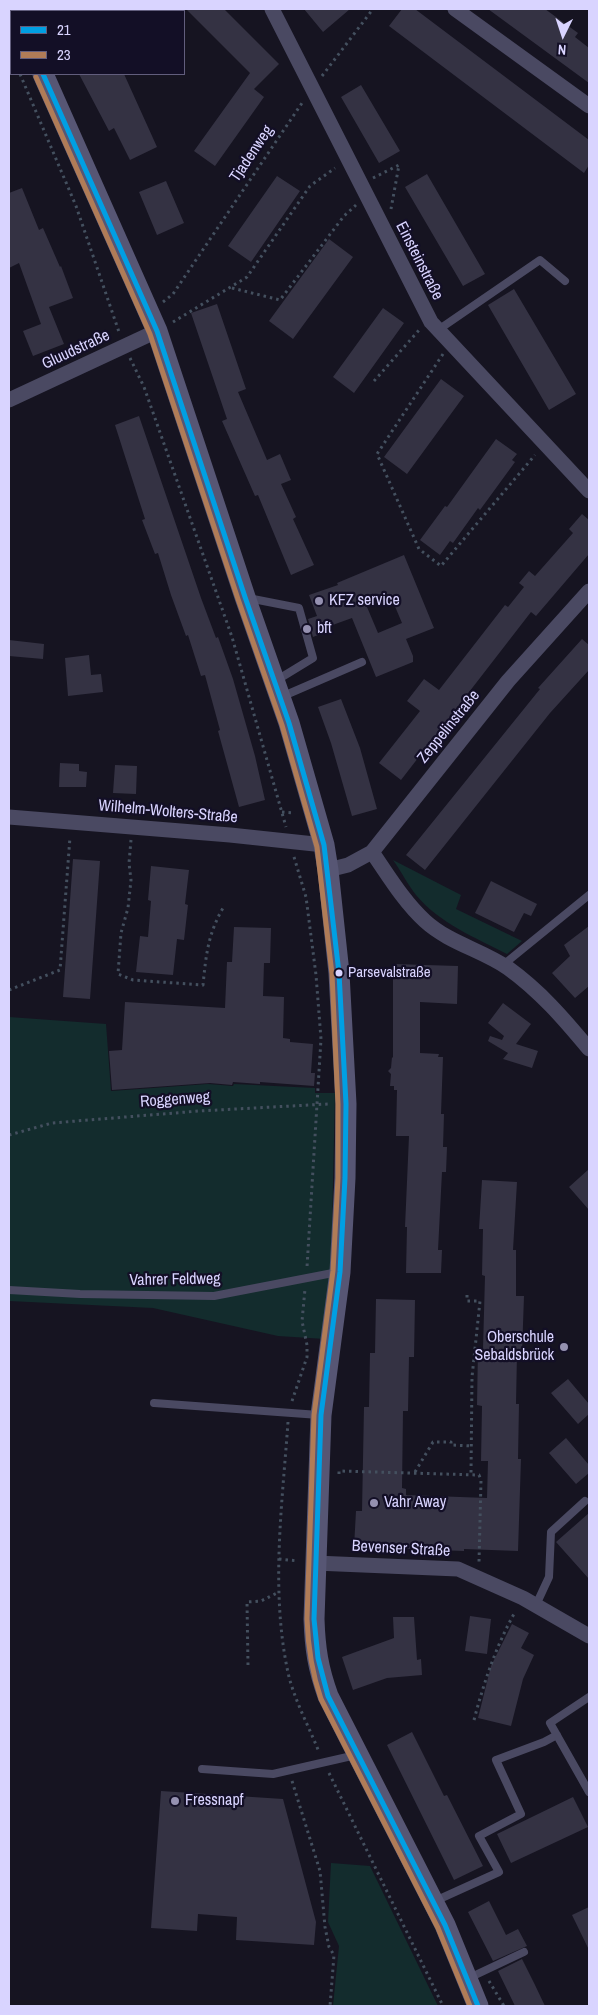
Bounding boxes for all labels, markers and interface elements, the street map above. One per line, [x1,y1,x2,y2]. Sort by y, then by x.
legend [10,10,185,75]
north arrow [538,10,588,60]
text: 21 [57,19,71,40]
text: N [557,41,567,59]
text: 23 [57,44,71,65]
street label: Tjadenweg [226,122,278,186]
street label: Einsteinstraße [391,219,447,303]
street label: Gluudstraße [39,326,113,374]
place label: KFZ service [329,591,400,611]
marker: KFZ service [313,595,325,607]
place label: bft [317,619,332,639]
marker: bft [301,623,313,635]
street label: Zeppelinstraße [414,687,484,767]
street label: Wilhelm-Wolters-Straße [98,796,238,828]
place label: Parsevalstraße [348,964,431,982]
marker: Parsevalstraße [334,968,344,978]
street label: Roggenweg [139,1088,211,1112]
street label: Vahrer Feldweg [129,1270,221,1290]
place label: Oberschule Sebaldsbrück [475,1328,554,1366]
marker: Oberschule Sebaldsbrück [558,1341,570,1353]
place label: Vahr Away [384,1493,446,1513]
marker: Vahr Away [368,1497,380,1509]
street label: Bevenser Straße [351,1537,451,1561]
place label: Fressnapf [185,1791,243,1811]
marker: Fressnapf [169,1795,181,1807]

